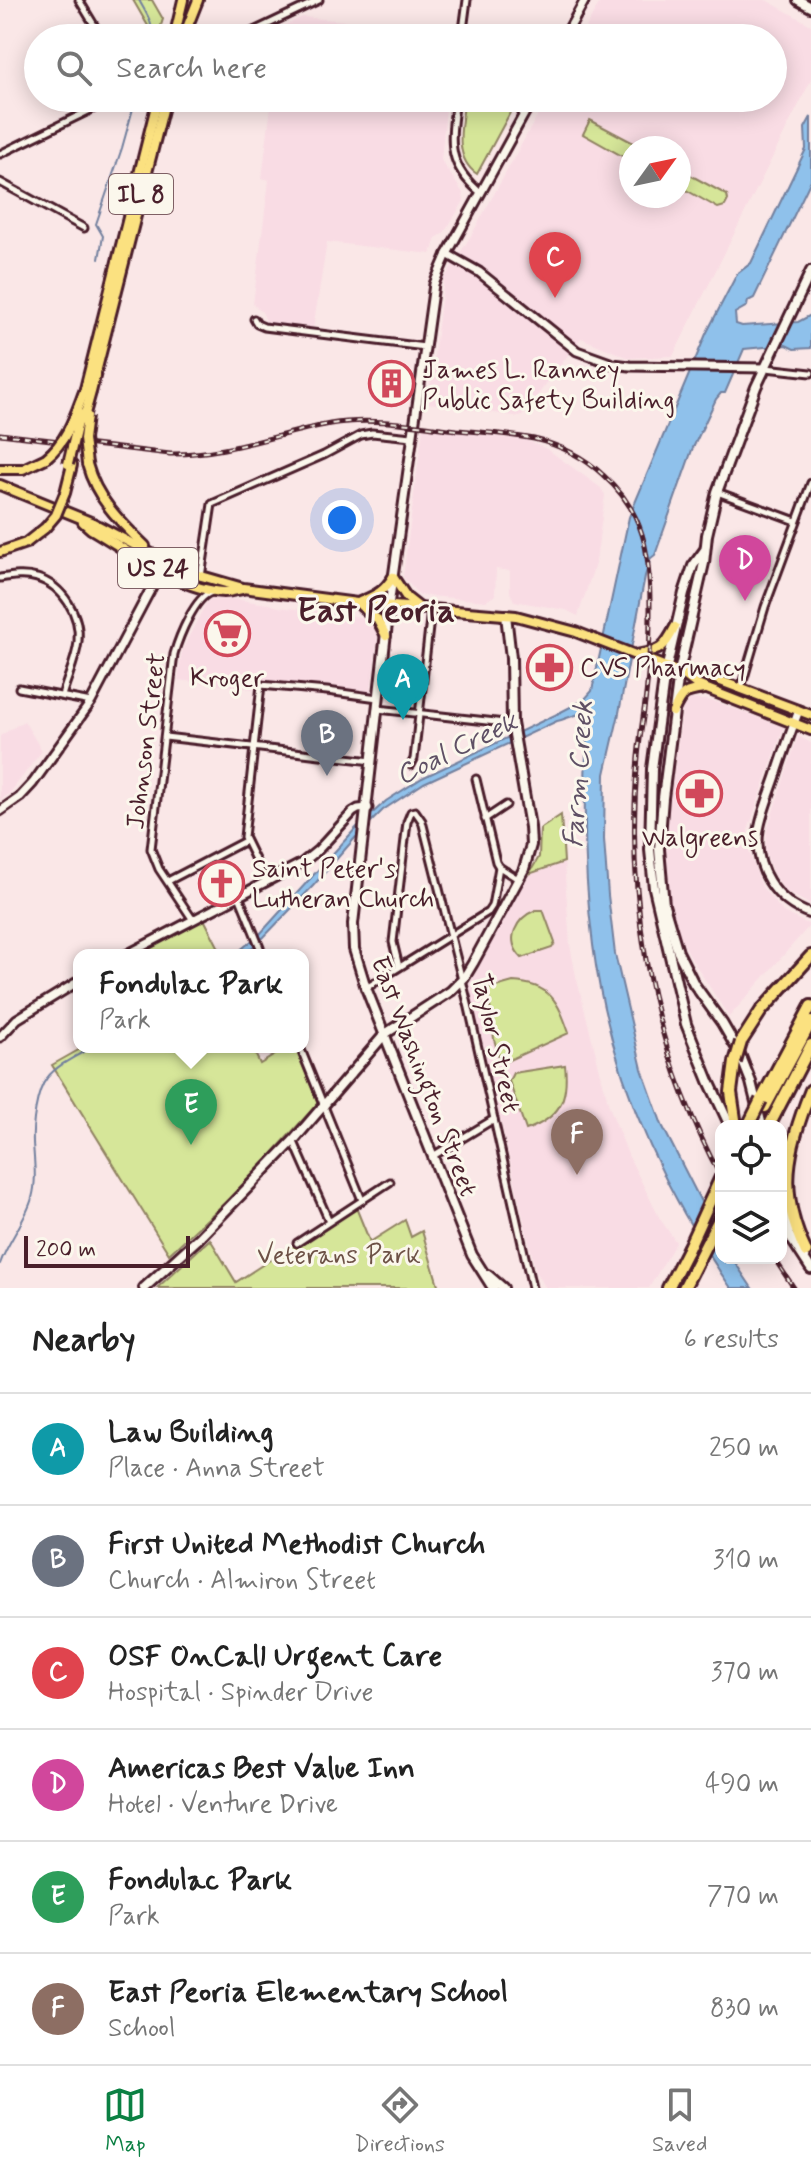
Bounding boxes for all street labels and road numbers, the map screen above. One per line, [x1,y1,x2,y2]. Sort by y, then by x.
road number: IL 8 [109,174,173,214]
road number: US 24 [118,548,198,588]
street label: Johnson Street [119,651,175,832]
street label: East Washington Street [359,952,485,1203]
street label: Taylor Street [463,971,528,1116]

